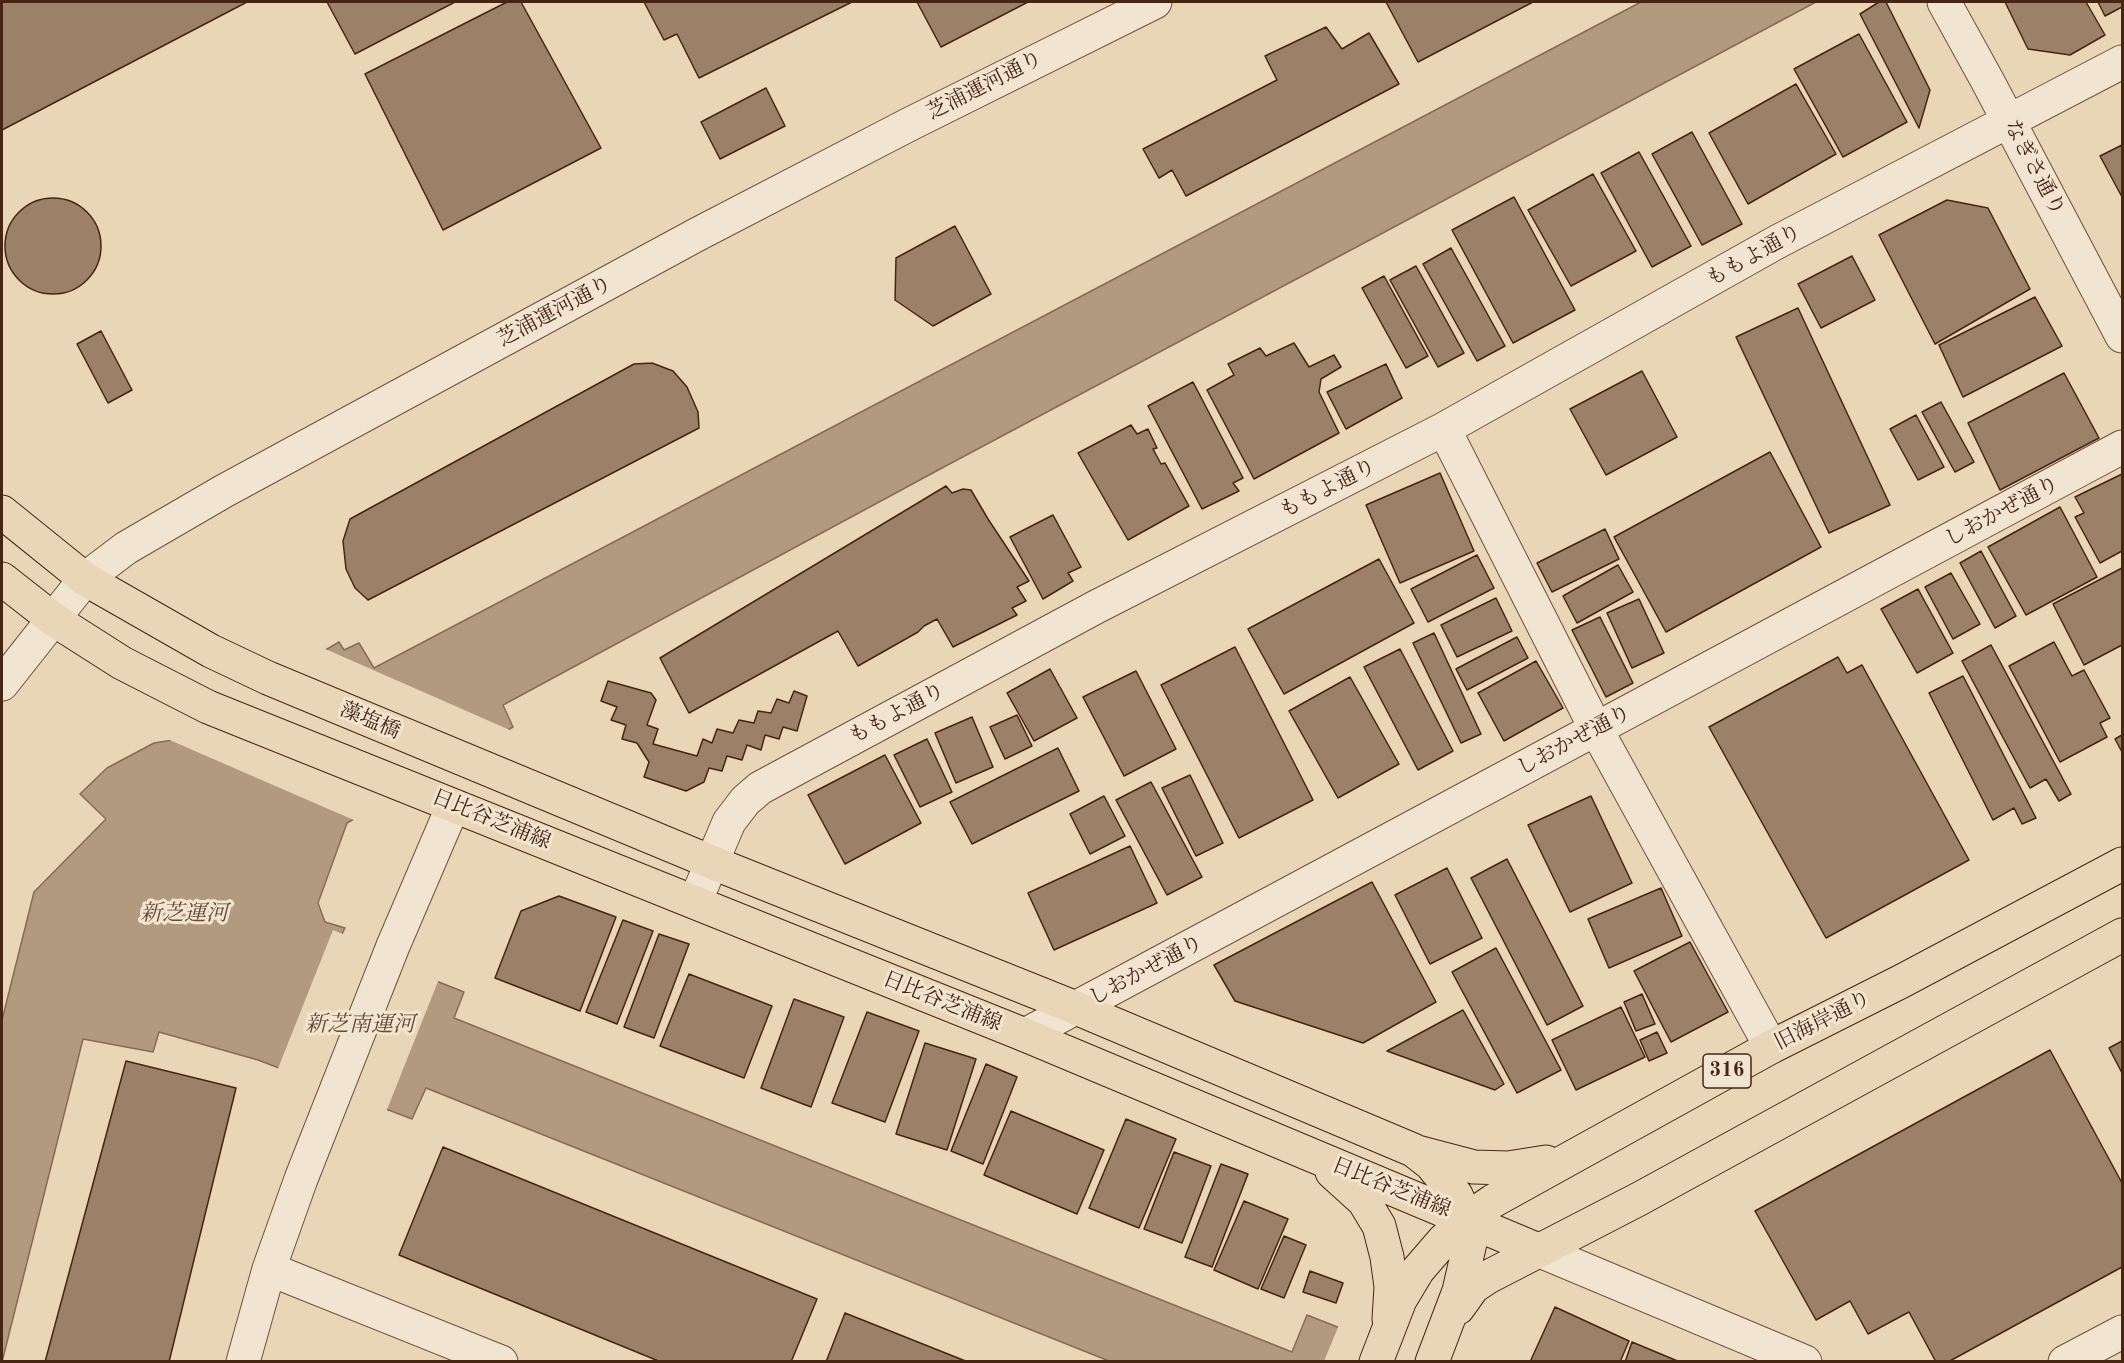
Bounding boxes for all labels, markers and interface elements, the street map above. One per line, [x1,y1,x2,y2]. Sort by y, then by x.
street label: 芝浦運河通り [923,46,1047,126]
street label: なぎさ通り [1998,116,2070,220]
street label: ももよ通り [1702,220,1806,292]
street label: 芝浦運河通り [493,271,617,353]
street label: ももよ通り [1276,454,1380,524]
street label: しおかぜ通り [1940,471,2064,553]
street label: ももよ通り [845,678,949,750]
street label: 藻塩橋 [336,697,404,745]
street label: しおかぜ通り [1512,700,1636,782]
street label: 日比谷芝浦線 [428,785,554,855]
water label: 新芝運河 [140,901,228,927]
street label: しおかぜ通り [1084,930,1208,1012]
street label: 日比谷芝浦線 [879,967,1005,1037]
street label: 旧海岸通り [1771,986,1875,1056]
water label: 新芝南運河 [305,1012,415,1038]
road number: 316 [1703,1054,1751,1088]
street label: 日比谷芝浦線 [1328,1153,1454,1223]

